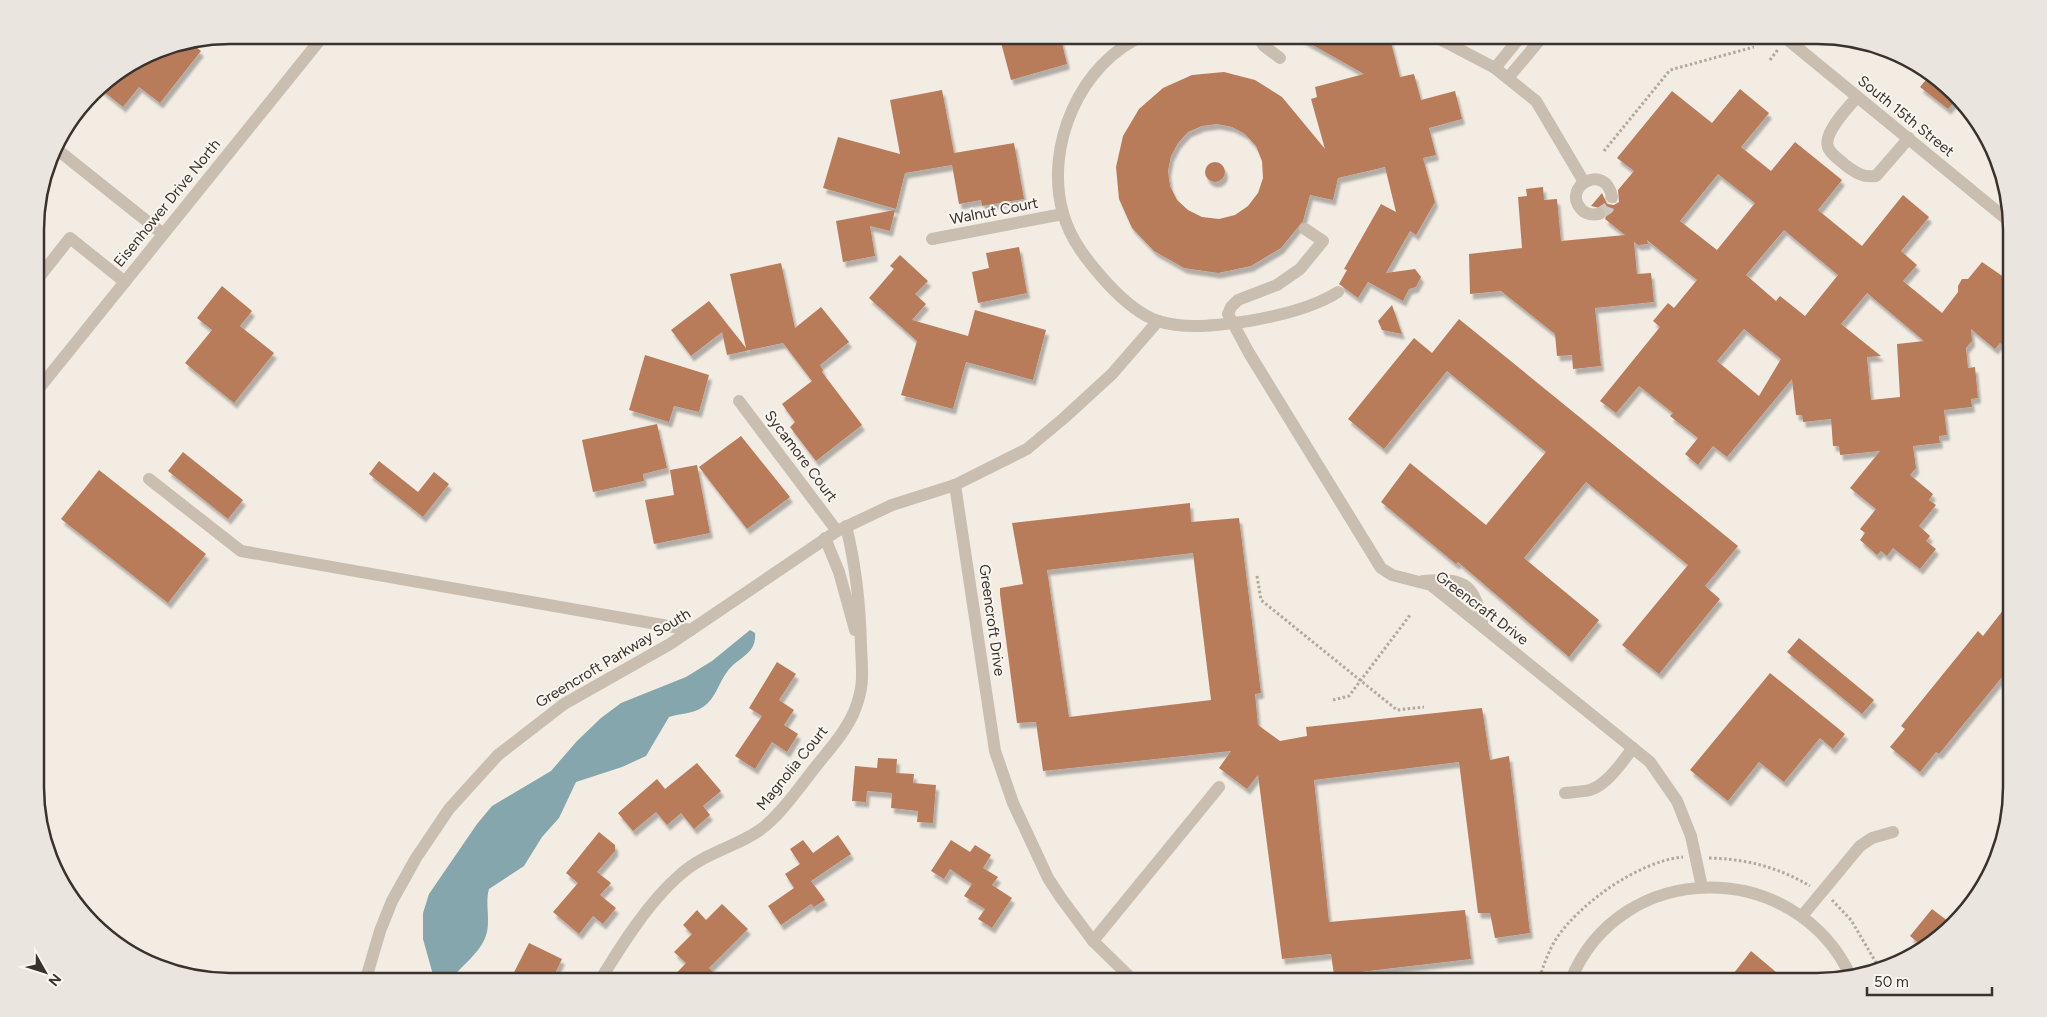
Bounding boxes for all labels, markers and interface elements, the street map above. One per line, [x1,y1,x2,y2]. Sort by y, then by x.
street label: South 15th Street [1854,72,1958,161]
street label: Eisenhower Drive North [110,135,224,271]
street label: Walnut Court [948,194,1040,228]
street label: Sycamore Court [761,407,841,506]
street label: Greencroft Drive [975,563,1009,677]
street label: Greencraft Drive [1432,567,1532,649]
street label: Greencroft Parkway South [532,605,694,711]
street label: Magnolia Court [753,722,832,814]
north arrow [20,947,70,997]
scale bar [1867,964,1992,996]
text: N [45,970,65,989]
text: 50 m [1874,973,1909,991]

